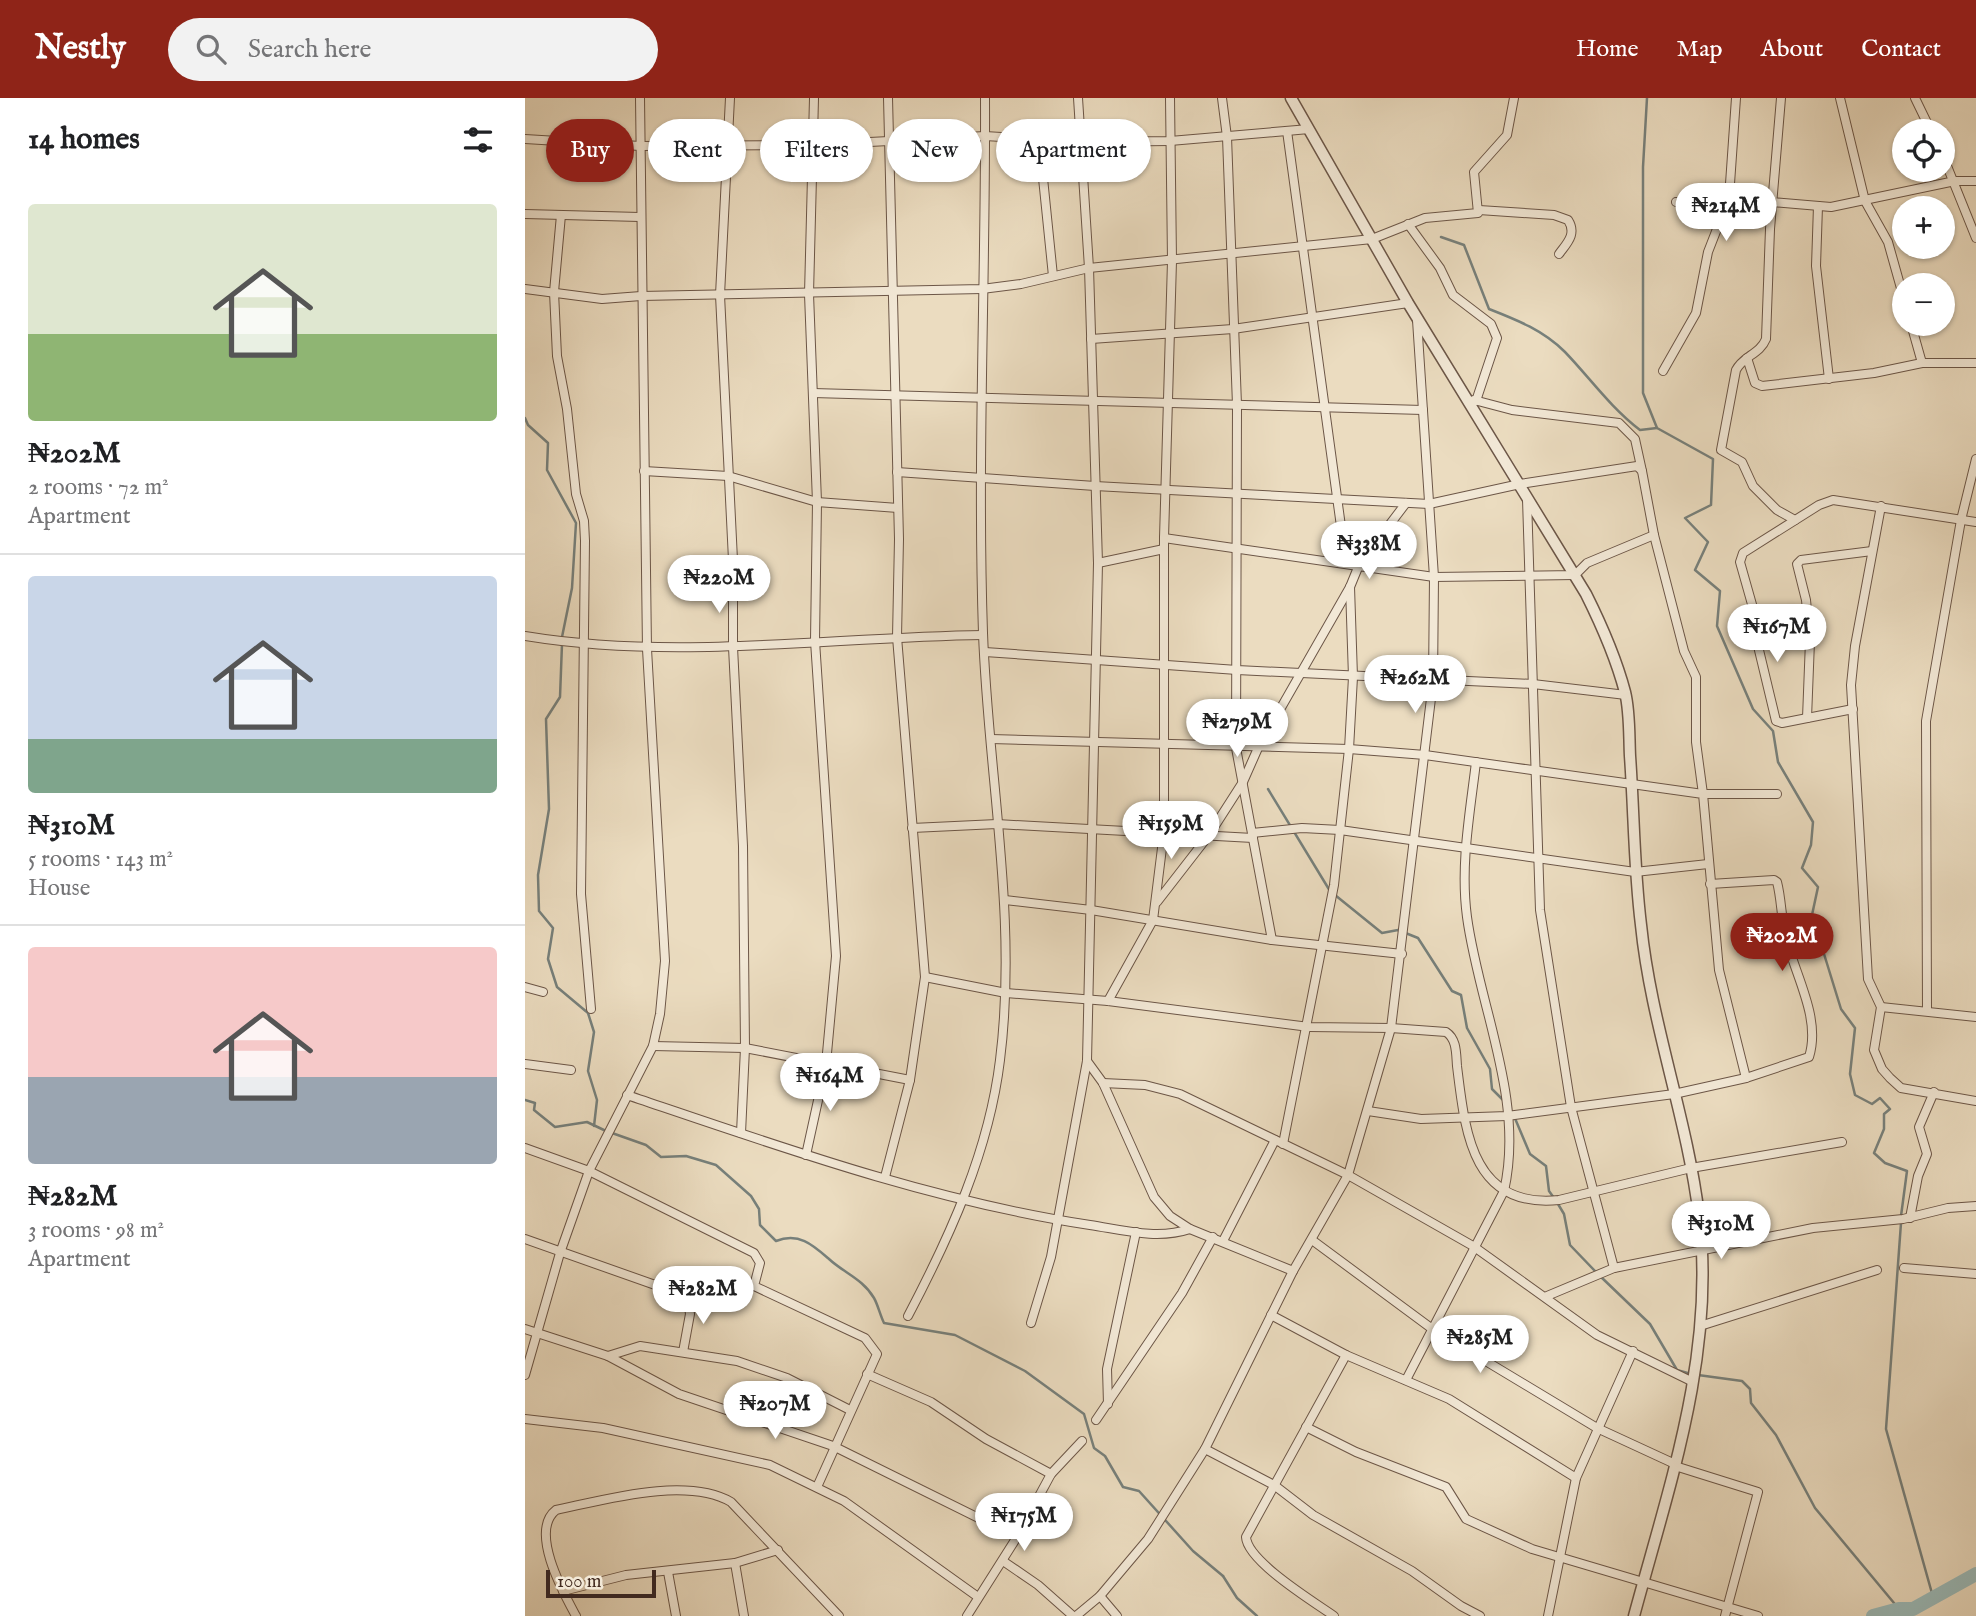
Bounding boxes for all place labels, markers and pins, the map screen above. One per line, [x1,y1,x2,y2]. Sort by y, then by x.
pin: ₦214M [1677,184,1775,243]
pin: ₦338M [1320,522,1418,581]
pin: ₦220M [670,556,768,615]
pin: ₦167M [1728,604,1826,664]
pin: ₦262M [1366,656,1464,715]
pin: ₦279M [1188,700,1286,759]
pin: ₦159M [1122,802,1220,861]
pin: ₦202M [1733,914,1831,973]
pin: ₦164M [781,1054,879,1113]
pin: ₦310M [1672,1202,1770,1261]
pin: ₦282M [654,1266,752,1326]
pin: ₦285M [1431,1316,1529,1375]
pin: ₦207M [726,1382,824,1441]
pin: ₦175M [975,1494,1073,1553]

